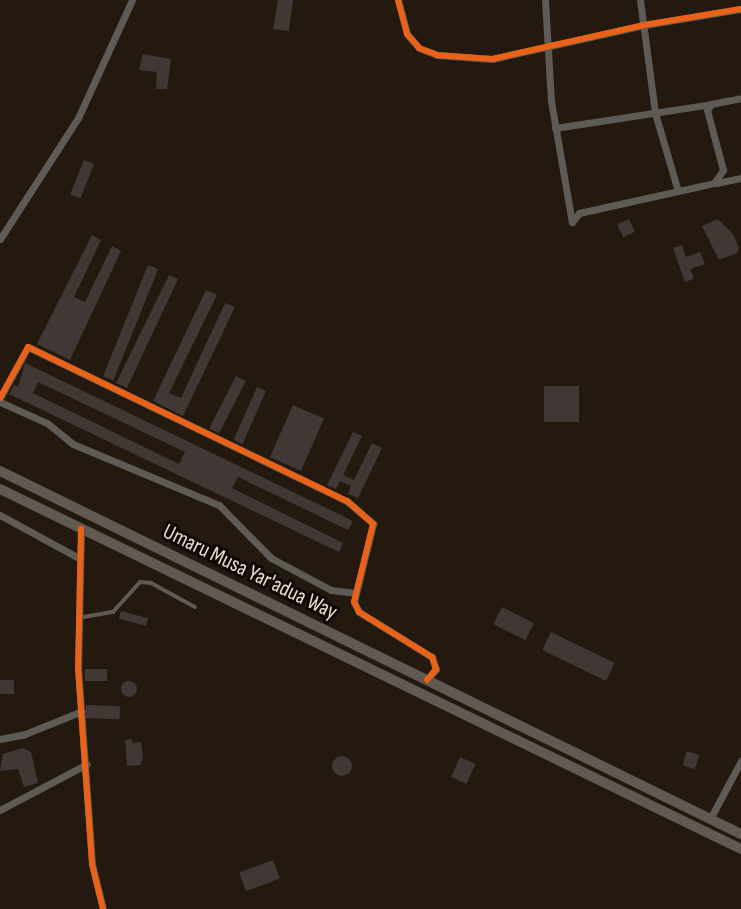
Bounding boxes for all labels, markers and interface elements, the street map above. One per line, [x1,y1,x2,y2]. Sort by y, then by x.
street label: Umaru Musa Yar'adua Way [159,518,341,626]

